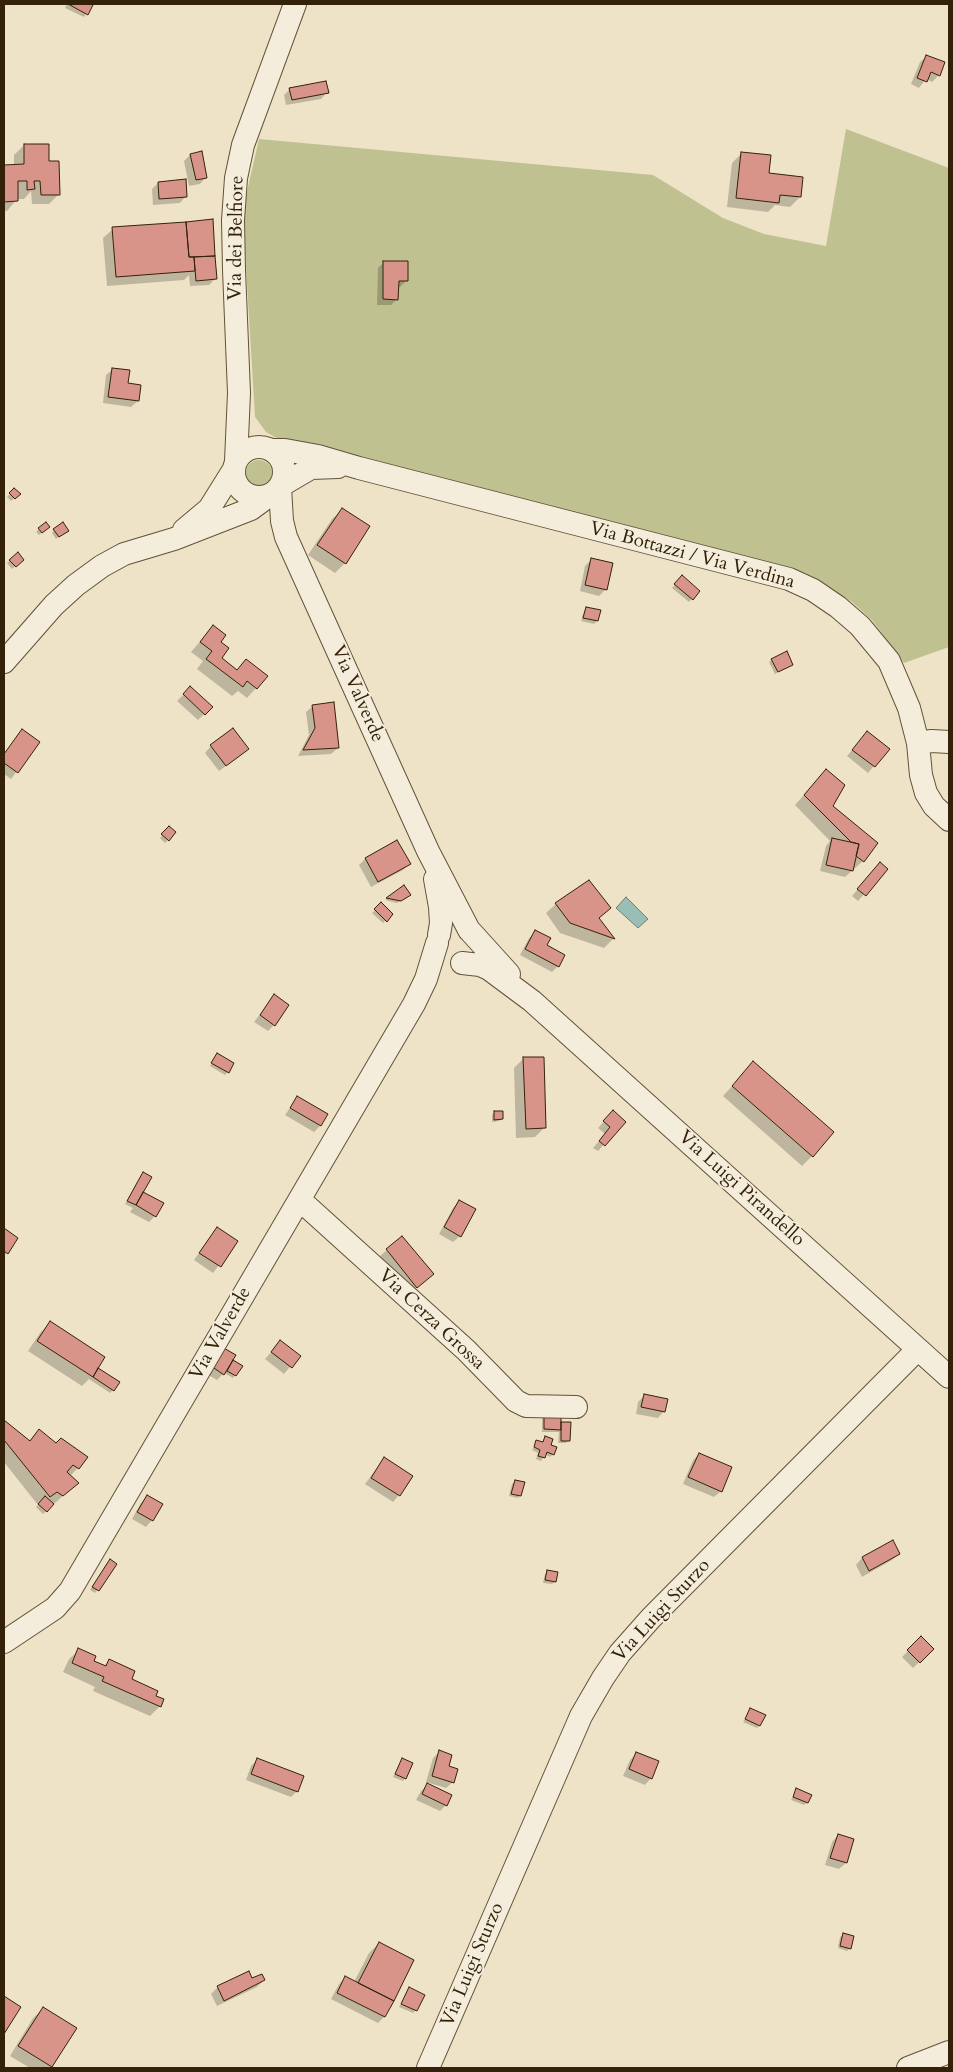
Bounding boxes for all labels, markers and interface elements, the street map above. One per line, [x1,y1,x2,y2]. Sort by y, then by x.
street label: Via dei Belfiore [225,175,249,301]
street label: Via Bottazzi / Via Verdina [587,518,797,594]
street label: Via Valverde [326,642,388,746]
street label: Via Luigi Pirandello [673,1126,809,1252]
street label: Via Cerza Grossa [373,1265,489,1375]
street label: Via Valverde [185,1283,257,1385]
street label: Via Luigi Sturzo [608,1555,716,1667]
street label: Via Luigi Sturzo [437,1900,509,2030]

